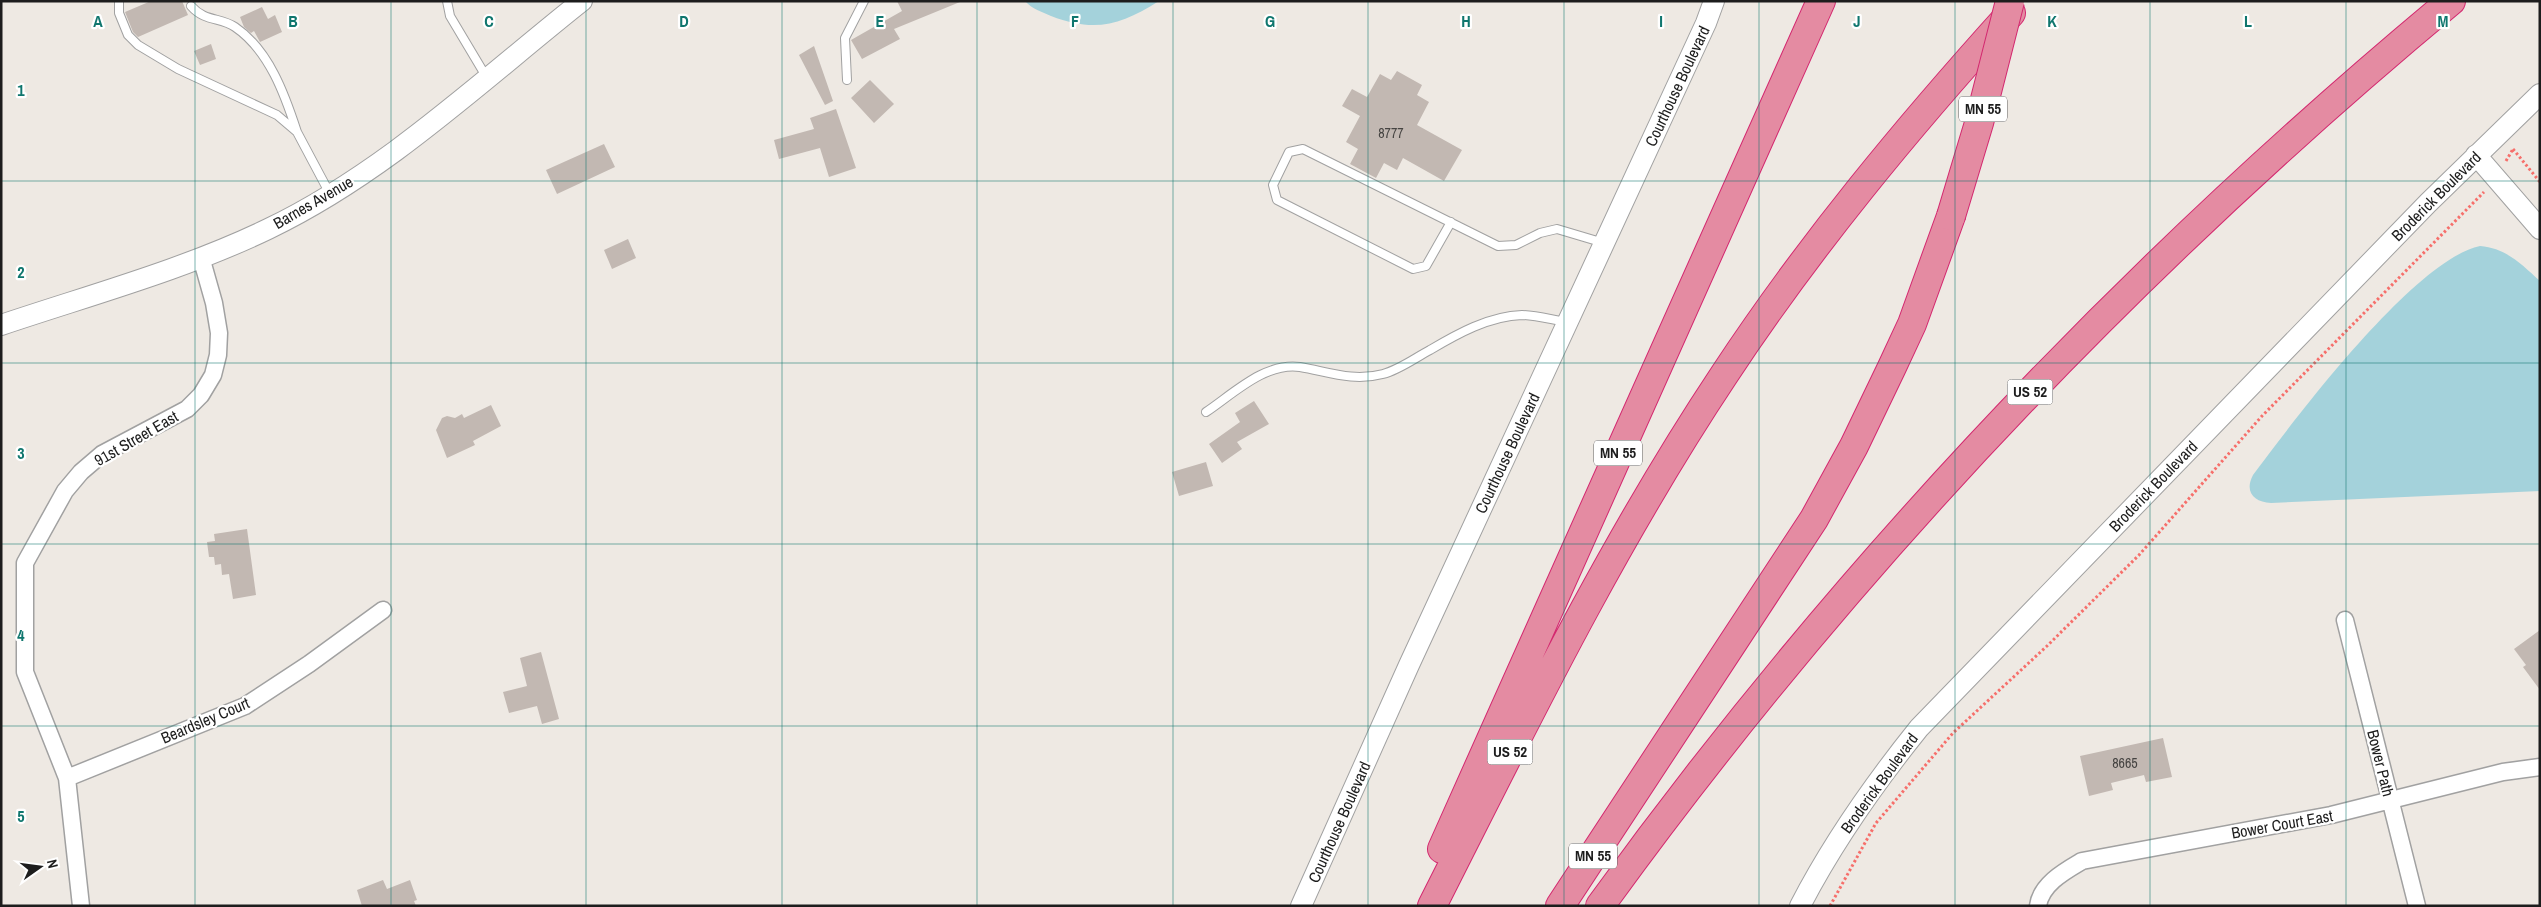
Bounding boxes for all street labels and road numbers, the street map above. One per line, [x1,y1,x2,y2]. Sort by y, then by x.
street label: Courthouse Boulevard [1639,22,1715,150]
road number: MN 55 [1959,96,2007,122]
street label: Broderick Boulevard [2386,146,2486,246]
street label: Barnes Avenue [269,170,357,234]
road number: US 52 [2008,380,2052,404]
street label: Courthouse Boulevard [1469,389,1545,517]
street label: 91st Street East [90,405,182,471]
street label: Broderick Boulevard [2104,436,2202,536]
road number: MN 55 [1594,440,1642,466]
street label: Beardsley Court [157,691,253,749]
street label: Bower Path [2362,727,2400,799]
street label: Broderick Boulevard [1835,728,1923,838]
road number: US 52 [1488,740,1532,764]
street label: Courthouse Boulevard [1302,758,1376,886]
street label: Bower Court East [2229,804,2335,844]
road number: MN 55 [1569,844,1617,868]

